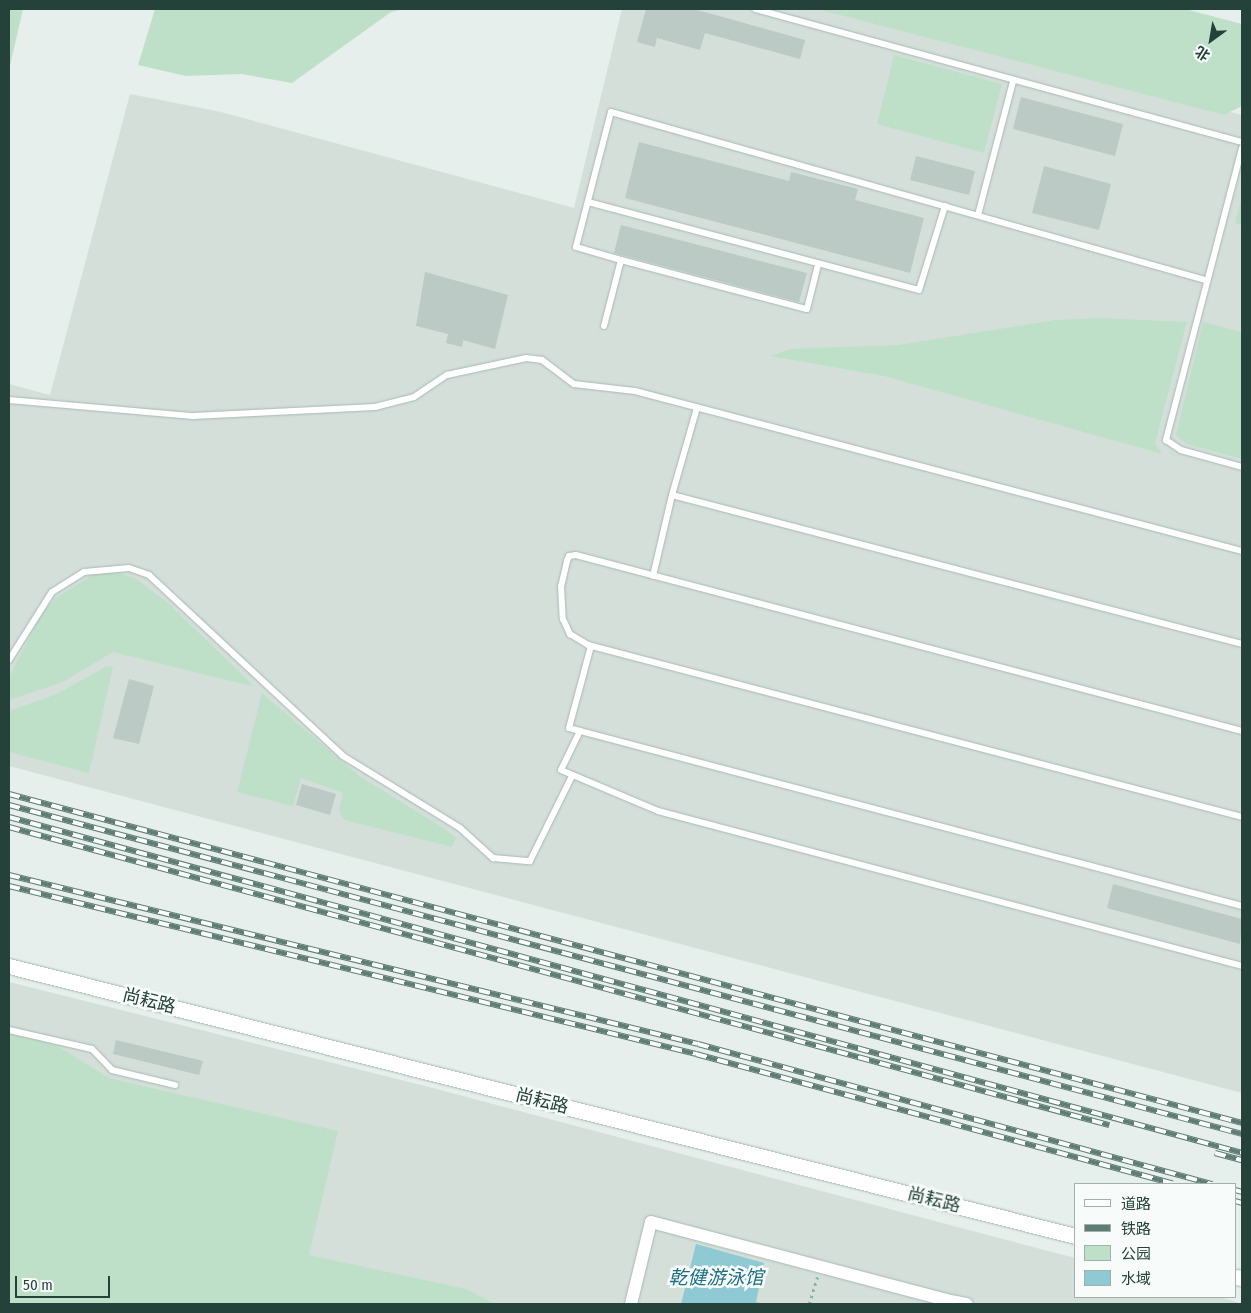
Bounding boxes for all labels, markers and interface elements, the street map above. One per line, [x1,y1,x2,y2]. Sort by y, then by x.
north arrow [1186,15,1236,65]
text: 北 [1192,42,1213,64]
street label: 尚耘路 [120,984,178,1018]
street label: 尚耘路 [513,1084,571,1118]
street label: 尚耘路 [905,1183,963,1217]
legend [1074,1183,1236,1298]
text: 道路 [1121,1195,1151,1213]
text: 铁路 [1121,1220,1151,1238]
text: 公园 [1121,1245,1151,1263]
scale bar [18,1266,112,1298]
water label: 乾健游泳馆 [669,1267,763,1289]
text: 水域 [1121,1270,1151,1288]
text: 50 m [23,1276,53,1294]

